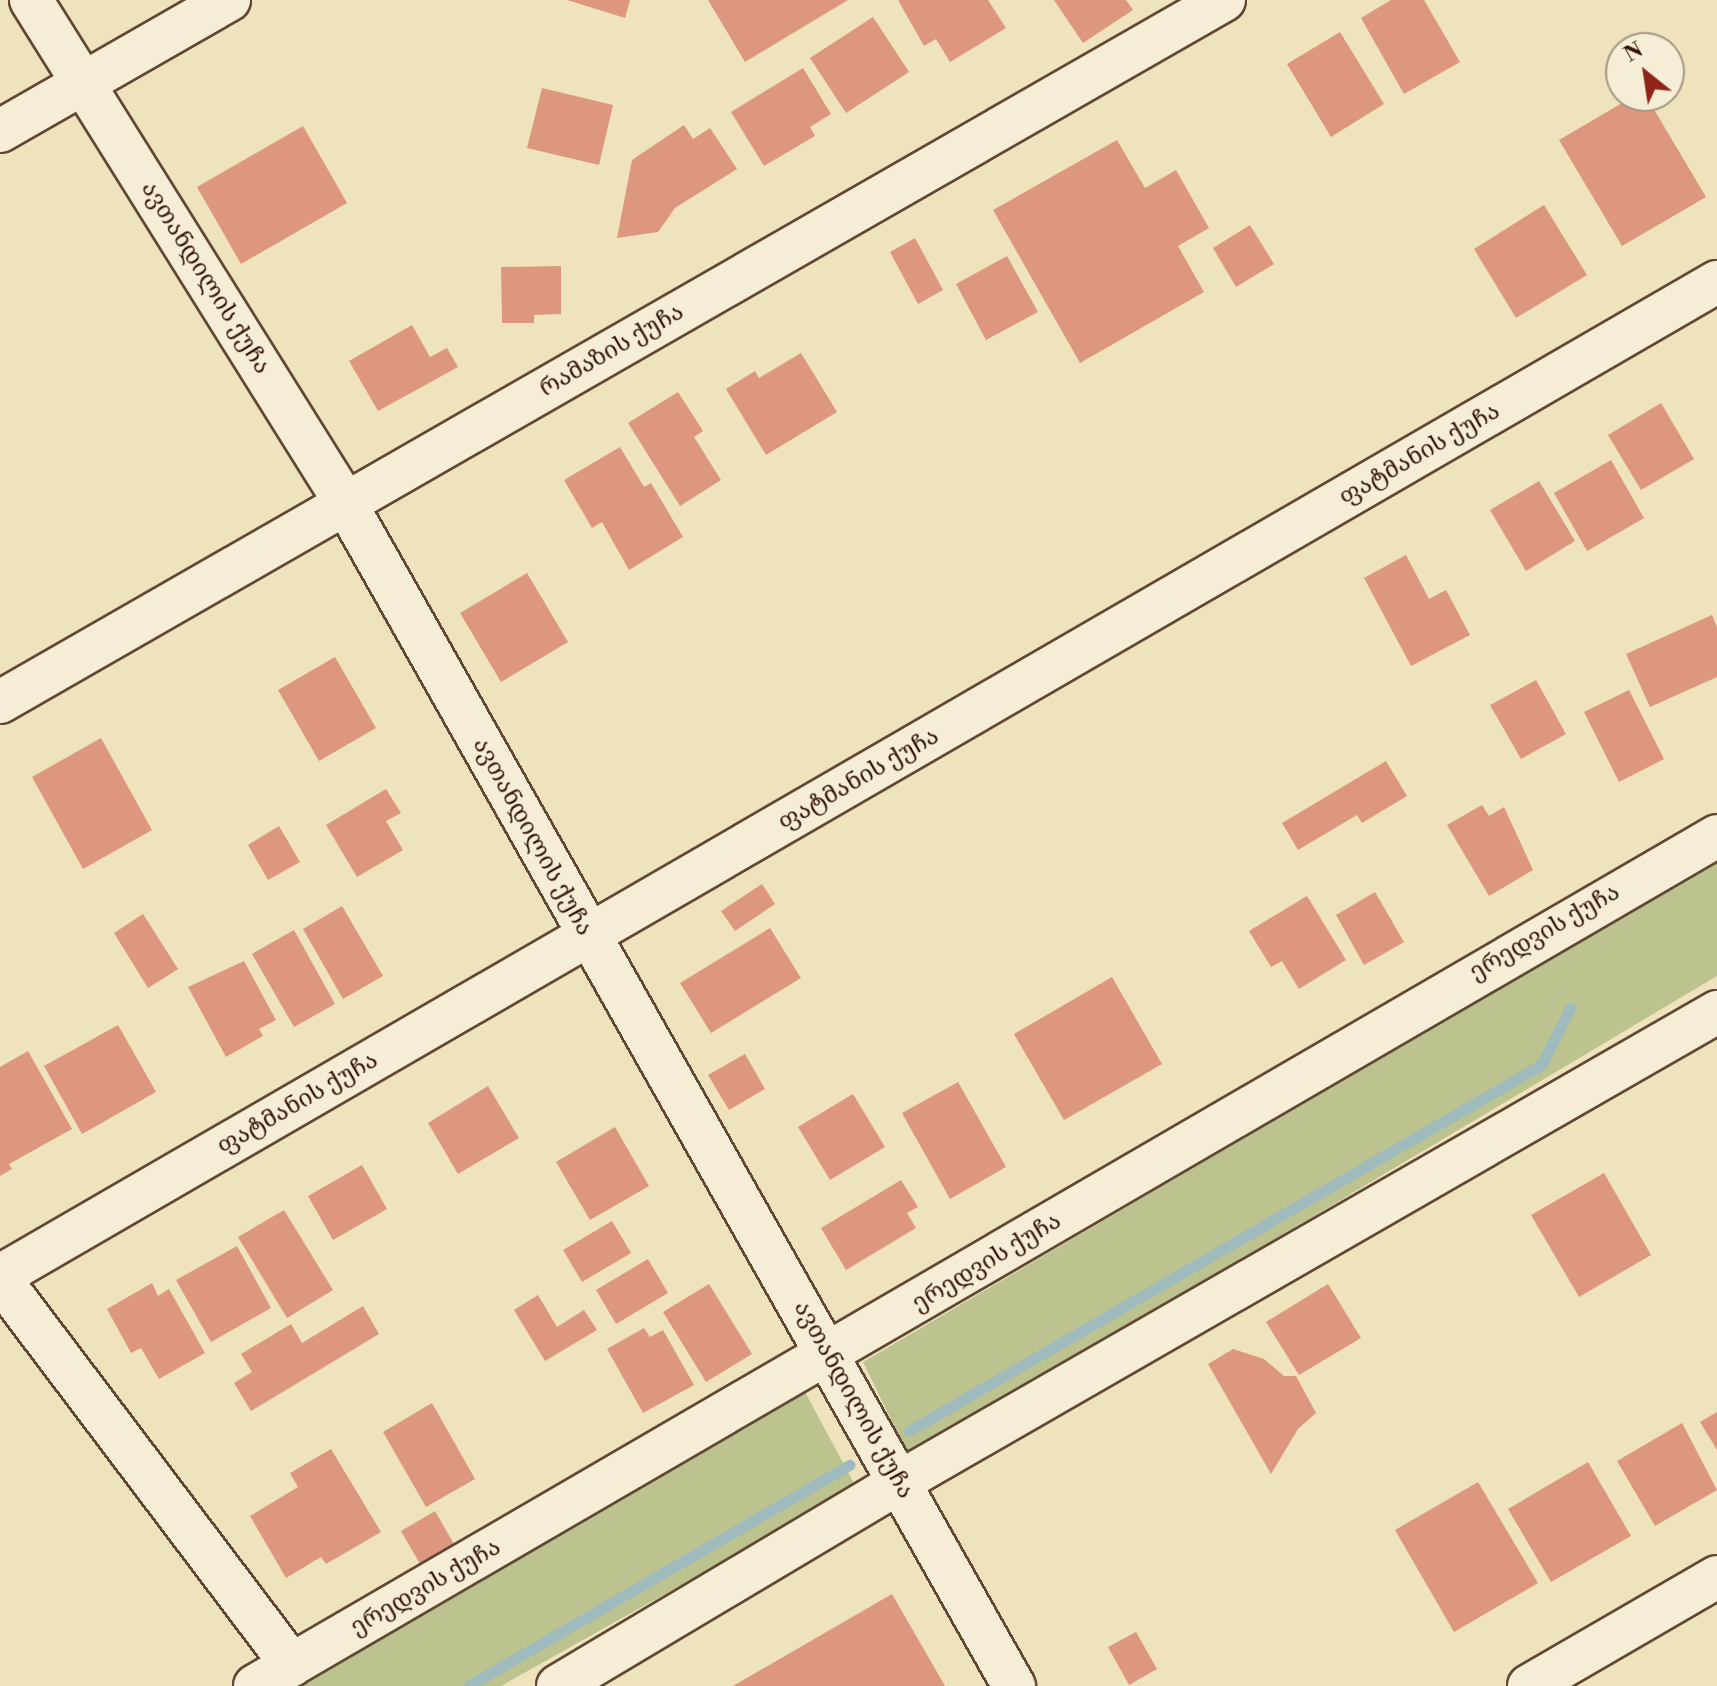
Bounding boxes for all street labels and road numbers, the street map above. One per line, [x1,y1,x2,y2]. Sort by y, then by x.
street label: ავთანდილის ქუჩა [134,176,276,380]
street label: რამაზის ქუჩა [535,298,689,404]
street label: ფატმანის ქუჩა [1335,397,1505,513]
street label: ფატმანის ქუჩა [774,722,944,838]
street label: ავთანდილის ქუჩა [466,733,598,941]
street label: ერედვის ქუჩა [1465,878,1625,988]
street label: ფატმანის ქუჩა [213,1046,383,1162]
street label: ერედვის ქუჩა [907,1207,1067,1319]
street label: ავთანდილის ქუჩა [787,1296,919,1504]
street label: ერედვის ქუჩა [346,1533,506,1643]

